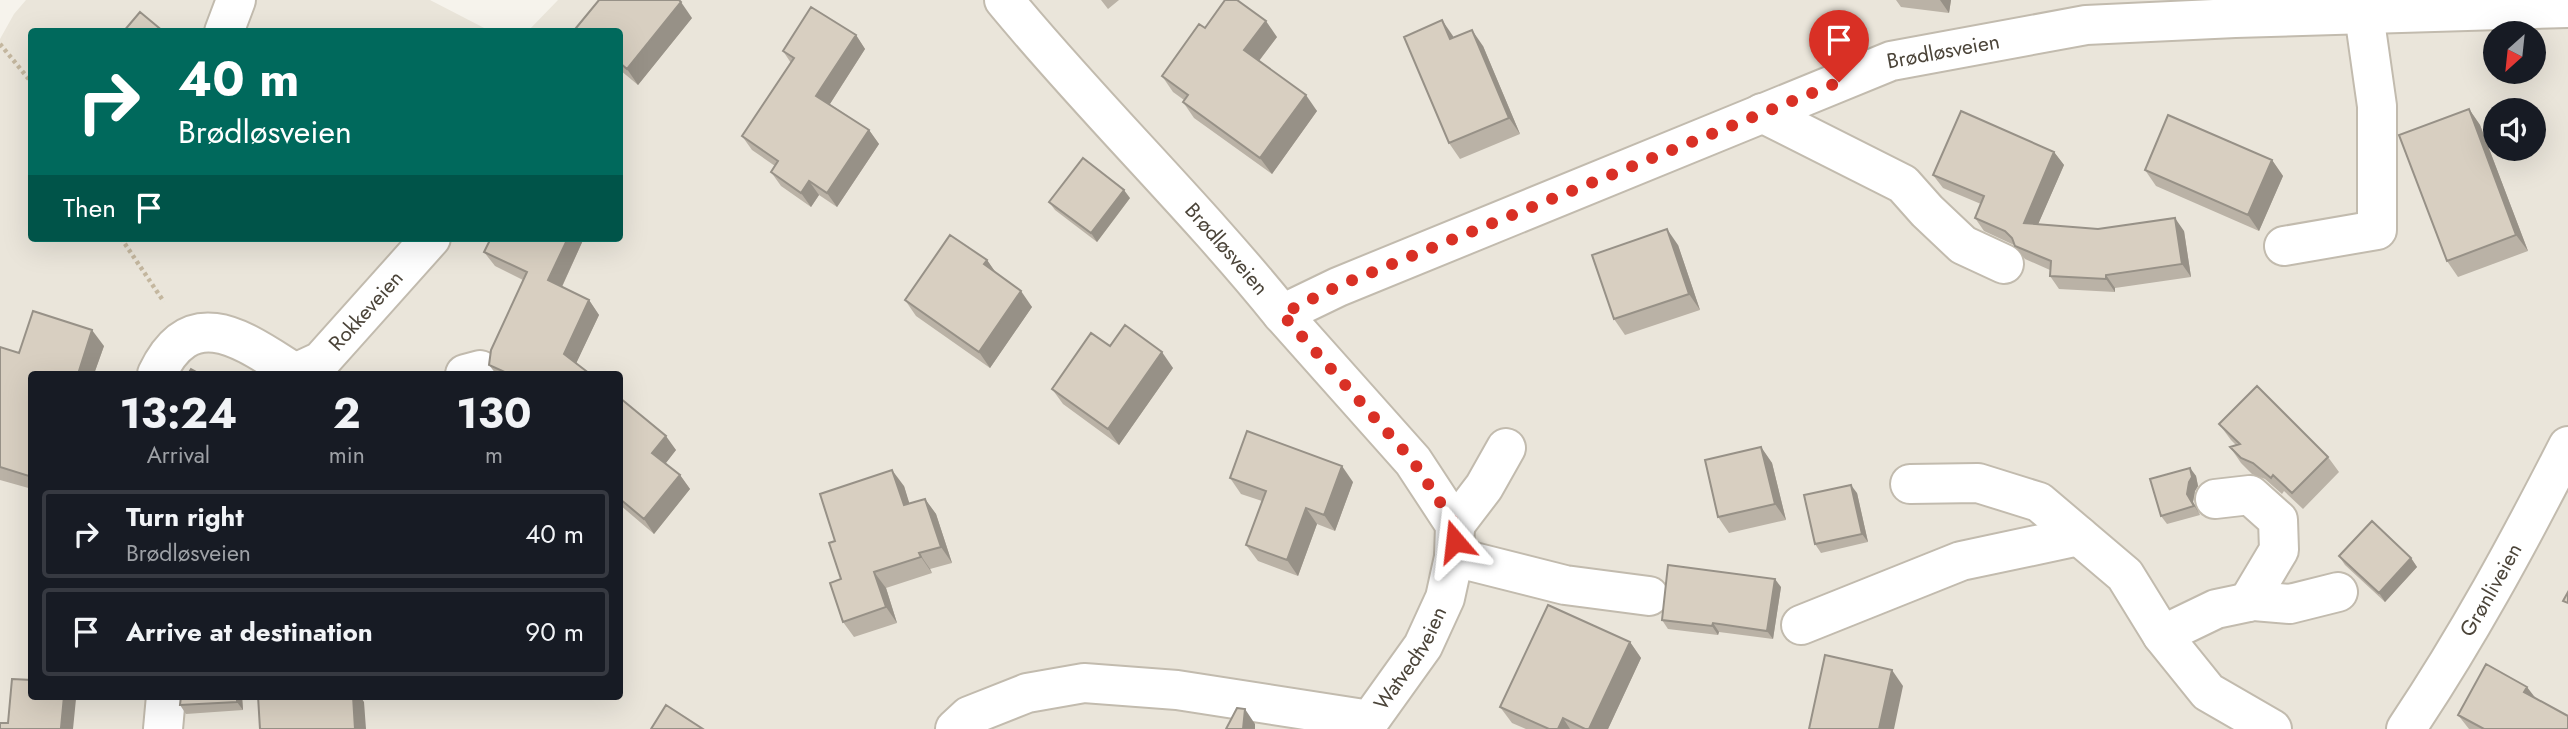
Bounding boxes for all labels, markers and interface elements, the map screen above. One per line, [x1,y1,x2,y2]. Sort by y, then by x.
pin [1809,10,1869,82]
icon: arrive [1820,21,1858,59]
north arrow [2483,21,2546,84]
map controls [2483,21,2546,161]
street label: Brødløsveien [1884,26,2002,76]
text: 40 m [178,44,300,114]
icon: right [63,56,154,147]
button: sound [2483,98,2546,161]
text: Brødløsveien [178,109,352,155]
text: Then [63,189,116,227]
icon: arrive [130,189,168,227]
street label: Brødløsveien [1178,196,1275,302]
street label: Rokkeveien [322,264,410,358]
text: 13:24 [119,383,237,444]
text: 2 [333,383,361,444]
text: 130 [456,383,532,444]
text: Arrival [147,438,210,472]
text: min [329,438,365,472]
text: m [485,438,503,472]
text: Turn right [126,498,244,536]
position arrow [1418,504,1492,578]
icon: right [67,515,105,553]
text: 40 m [525,515,584,553]
text: Brødløsveien [126,536,251,570]
street label: Grønliveien [2452,538,2529,642]
street label: Watvedtveien [1367,602,1454,716]
icon: arrive [67,613,105,651]
text: Arrive at destination [126,613,373,651]
text: 90 m [525,613,584,651]

